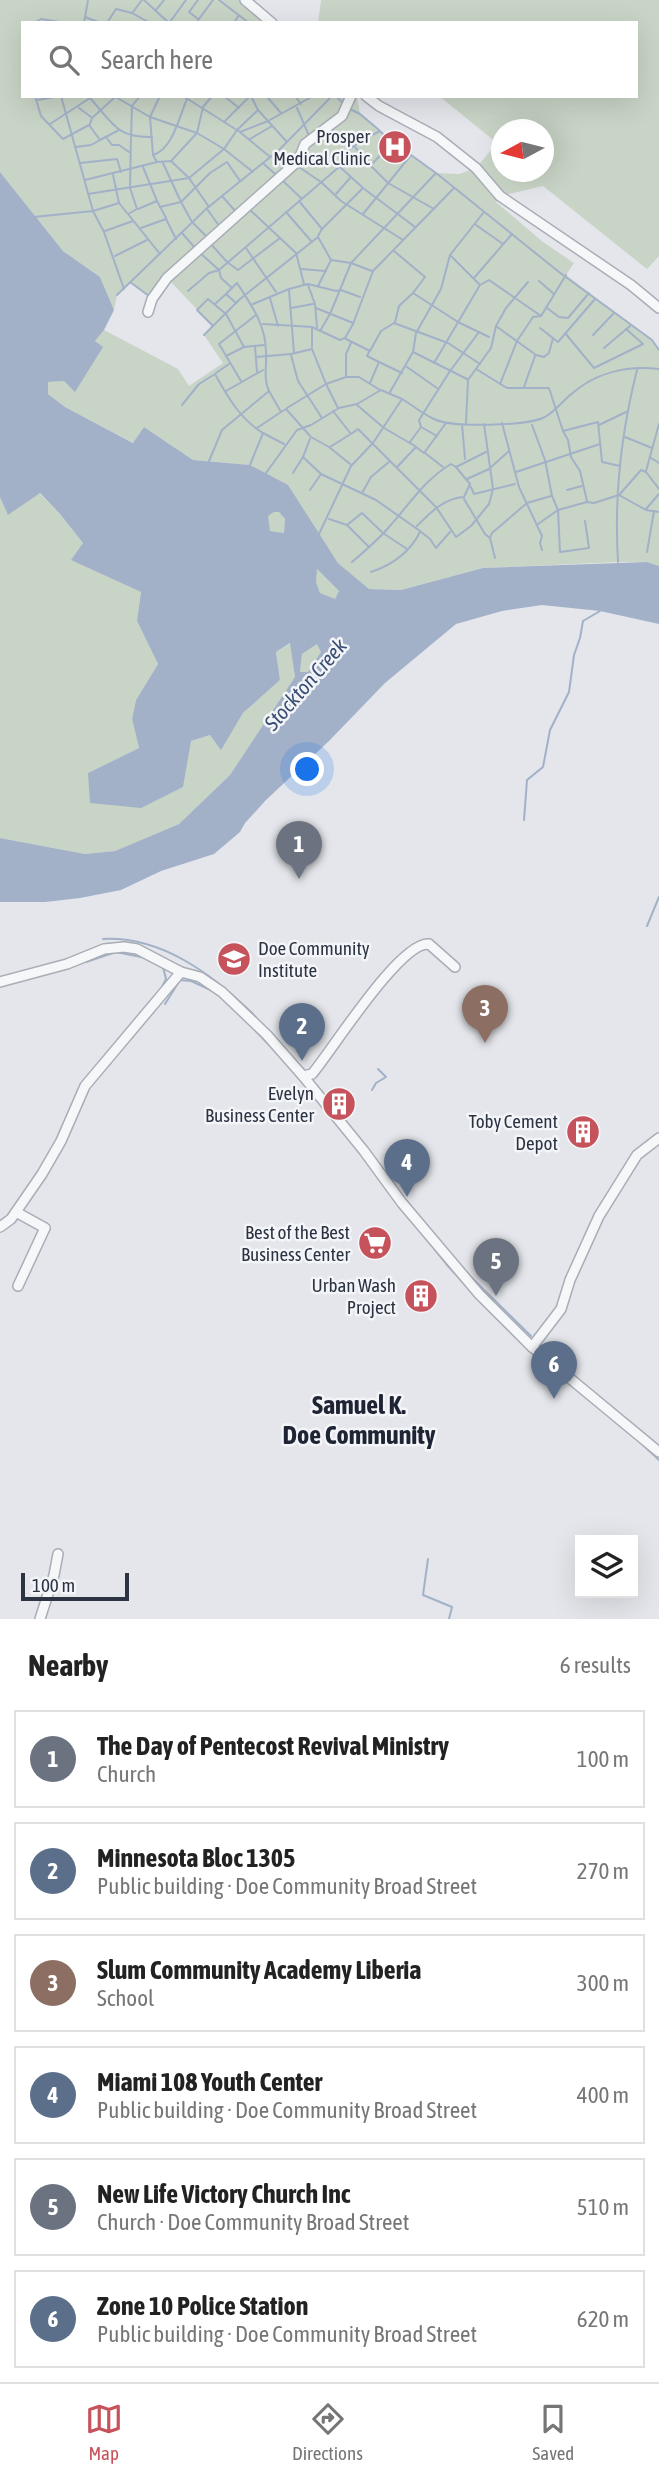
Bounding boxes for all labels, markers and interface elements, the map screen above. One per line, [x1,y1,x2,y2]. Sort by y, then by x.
search box [21,21,638,98]
icon: search [45,41,83,79]
text: Search here [101,45,213,75]
north arrow [491,119,554,182]
place label: Prosper Medical Clinic [273,125,371,169]
hospital icon: Prosper Medical Clinic [376,128,414,166]
water label: Stockton Creek [258,633,352,735]
your location [290,752,324,786]
pin: 1 [276,821,322,879]
place label: Doe Community Institute [258,937,370,981]
school or university icon: Doe Community Institute [215,940,253,978]
pin: 3 [462,985,508,1043]
pin: 2 [279,1003,325,1061]
place label: Evelyn Business Center [205,1082,314,1126]
building icon: Evelyn Business Center [320,1085,358,1123]
place label: Toby Cement Depot [468,1110,558,1154]
building icon: Toby Cement Depot [564,1113,602,1151]
pin: 4 [384,1139,430,1197]
place label: Best of the Best Business Center [241,1221,350,1265]
supermarket icon: Best of the Best Business Center [356,1224,394,1262]
pin: 5 [473,1238,519,1296]
place label: Urban Wash Project [312,1274,396,1318]
building icon: Urban Wash Project [402,1277,440,1315]
pin: 6 [531,1341,577,1399]
district label: Samuel K. Doe Community [283,1390,436,1450]
map controls [575,1535,638,1598]
button: layers [575,1535,638,1598]
scale bar [21,1570,130,1602]
text: 100 m [32,1574,75,1596]
text: Nearby [28,1648,108,1682]
text: 6 results [560,1652,631,1678]
text: The Day of Pentecost Revival Ministry [97,1731,449,1761]
text: 1 [48,1746,58,1772]
text: 100 m [577,1746,629,1772]
text: Church [97,1761,156,1787]
text: Minnesota Bloc 1305 [97,1843,295,1873]
text: 2 [48,1858,58,1884]
text: 270 m [577,1858,629,1884]
text: Public building · Doe Community Broad Street [97,1873,477,1899]
text: Slum Community Academy Liberia [97,1955,421,1985]
text: 3 [48,1970,58,1996]
text: 300 m [577,1970,629,1996]
text: School [97,1985,154,2011]
text: Miami 108 Youth Center [97,2067,322,2097]
text: 4 [48,2082,58,2108]
text: 400 m [577,2082,629,2108]
text: Public building · Doe Community Broad Street [97,2097,477,2123]
text: New Life Victory Church Inc [97,2179,350,2209]
text: 5 [48,2194,58,2220]
text: 510 m [577,2194,629,2220]
text: Church · Doe Community Broad Street [97,2209,409,2235]
text: Zone 10 Police Station [97,2291,308,2321]
text: 6 [48,2306,58,2332]
text: 620 m [577,2306,629,2332]
text: Public building · Doe Community Broad Street [97,2321,477,2347]
tab: Map [85,2400,123,2464]
tab: Directions [292,2400,363,2464]
tab: Saved [532,2400,574,2464]

